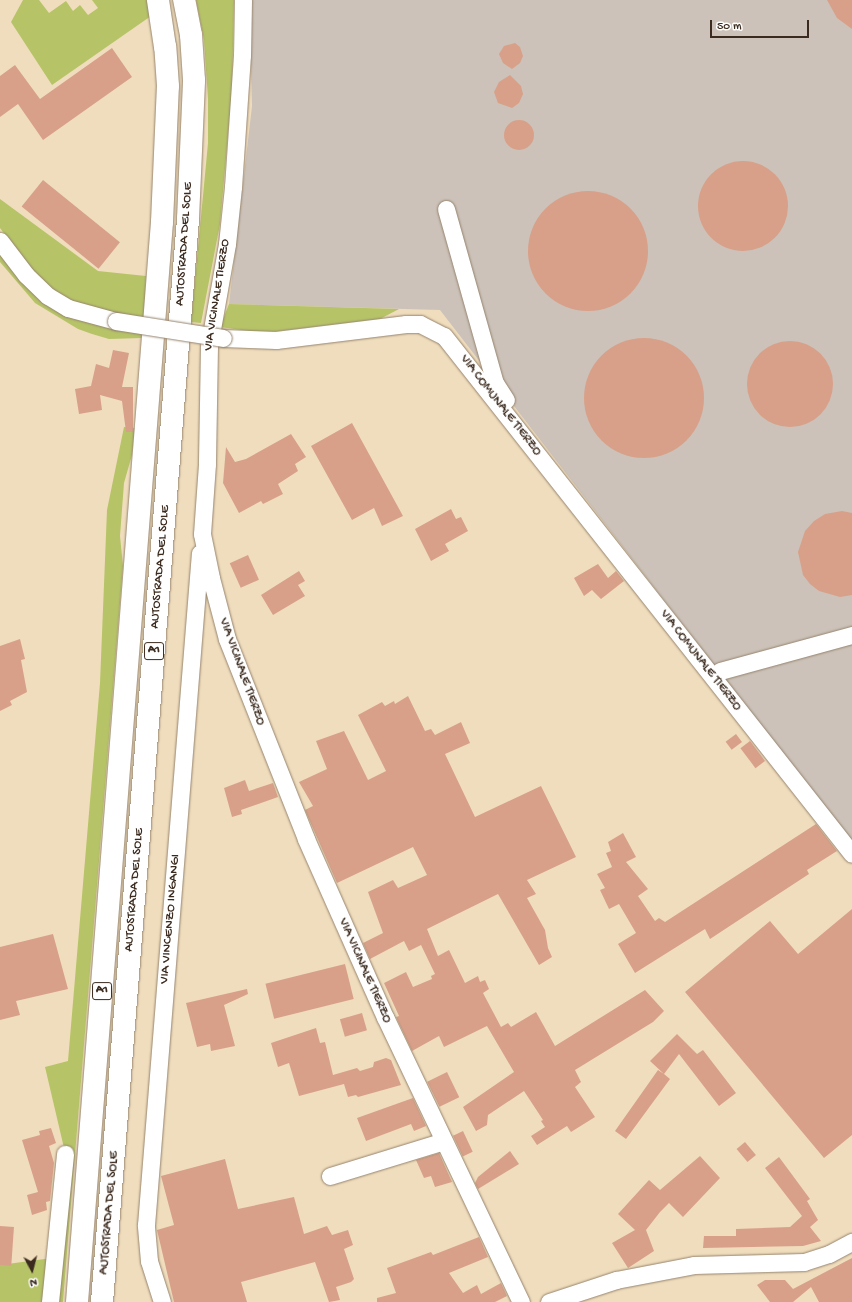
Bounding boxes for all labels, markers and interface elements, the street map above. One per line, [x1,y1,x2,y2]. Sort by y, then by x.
scale bar [712,12,811,38]
text: 50 m [717,20,742,34]
street label: AUTOSTRADA DEL SOLE [173,182,197,306]
street label: VIA VICINALE TIERZO [201,238,235,352]
street label: VIA COMUNALE TIERZO [456,352,544,460]
street label: AUTOSTRADA DEL SOLE [148,505,174,629]
street label: VIA COMUNALE TIERZO [656,607,744,715]
street label: VIA VICINALE TIERZO [214,616,268,728]
road number: A1 [144,641,164,661]
street label: AUTOSTRADA DEL SOLE [122,828,148,952]
street label: VIA VINCENZO INGANGI [158,853,184,985]
street label: VIA VICINALE TIERZO [334,916,394,1026]
road number: A1 [92,981,112,1001]
street label: AUTOSTRADA DEL SOLE [97,1151,123,1275]
north arrow [12,1250,52,1290]
text: N [29,1276,38,1288]

